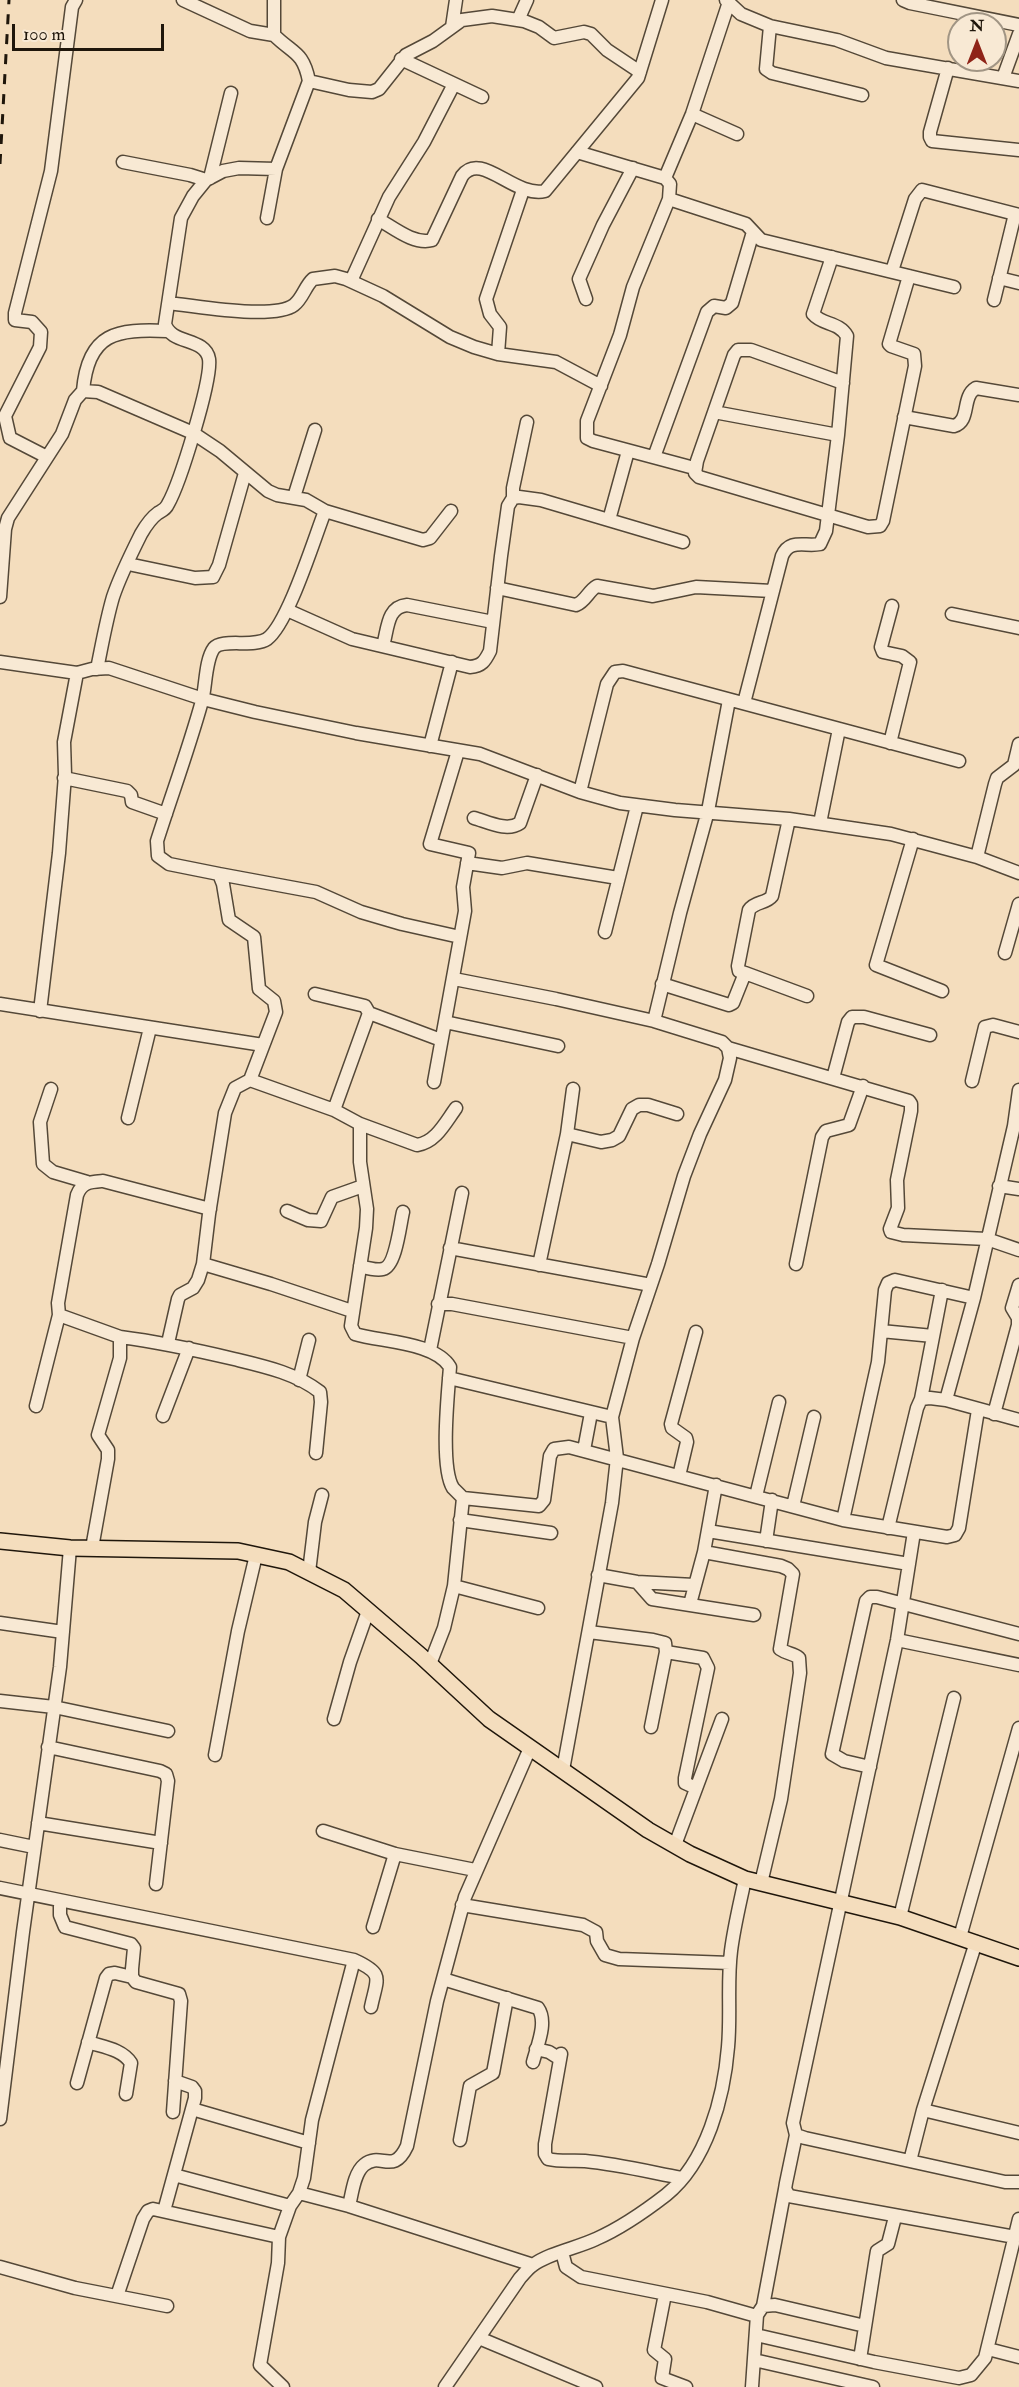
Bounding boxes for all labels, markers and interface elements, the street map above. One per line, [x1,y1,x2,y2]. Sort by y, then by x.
scale bar [15,12,166,50]
north arrow [947,12,1007,72]
text: N [970,16,984,36]
text: 100 m [23,23,66,46]

